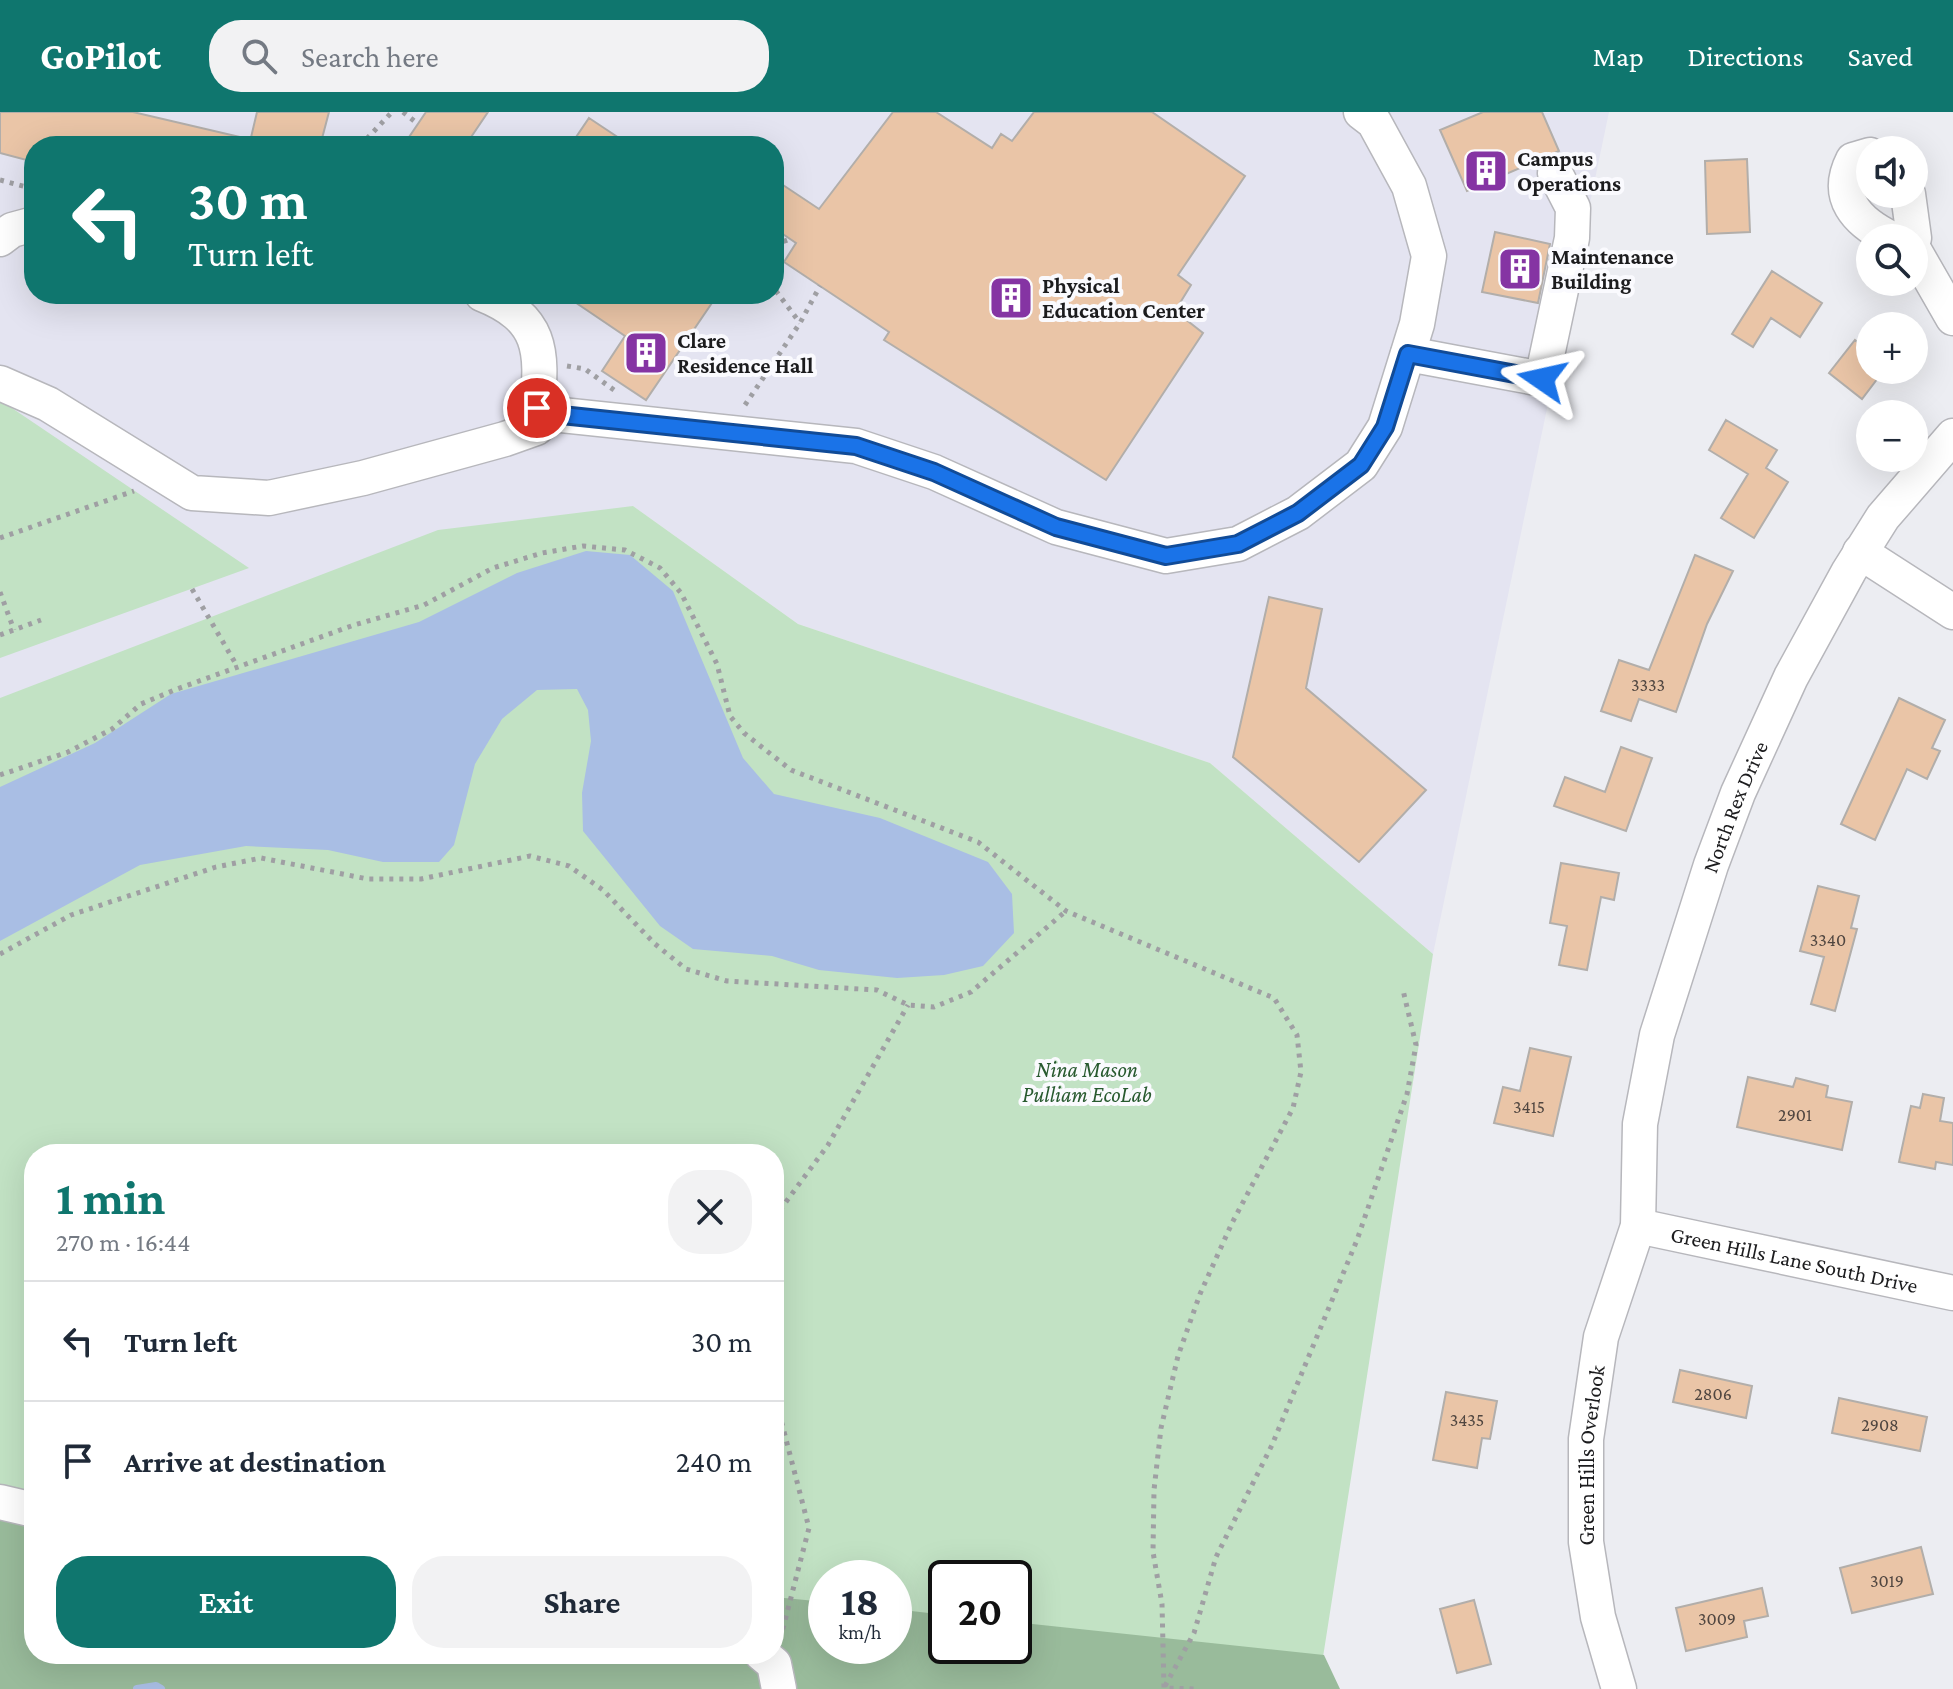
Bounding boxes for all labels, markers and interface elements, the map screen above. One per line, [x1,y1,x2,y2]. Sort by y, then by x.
search box [209,20,769,92]
icon: search [237,34,281,78]
text: GoPilot [40,35,161,77]
text: Search here [301,40,439,73]
text: Map [1593,41,1644,72]
text: Directions [1688,41,1803,72]
text: Saved [1847,41,1913,72]
map controls [1856,136,1928,472]
button: sound [1856,136,1928,208]
place label: Campus Operations [1517,146,1621,196]
building icon: Campus Operations [1462,147,1510,195]
icon: left [56,168,160,272]
text: 30 m [188,169,308,231]
button: search [1856,224,1928,296]
text: Turn left [188,234,313,274]
place label: Maintenance Building [1551,244,1674,294]
building icon: Maintenance Building [1496,245,1544,293]
place label: Physical Education Center [1042,273,1205,323]
building icon: Physical Education Center [987,274,1035,322]
button: + [1856,312,1928,384]
place label: Clare Residence Hall [677,328,814,378]
building icon: Clare Residence Hall [622,329,670,377]
position arrow [1500,337,1584,421]
pin [503,374,571,442]
icon: arrive [515,386,559,430]
button: − [1856,400,1928,472]
house number: 3333 [1631,675,1665,695]
street label: North Rex Drive [1697,737,1773,876]
house number: 3340 [1810,930,1846,950]
park label: Nina Mason Pulliam EcoLab [1022,1057,1152,1107]
house number: 3415 [1513,1097,1545,1117]
house number: 2901 [1778,1105,1812,1125]
button: close [668,1170,752,1254]
text: 1 min [56,1171,165,1224]
street label: Green Hills Lane South Drive [1669,1221,1920,1298]
text: 270 m · 16:44 [56,1228,190,1257]
icon: left [56,1319,100,1363]
text: Turn left [124,1325,237,1358]
text: 30 m [691,1325,752,1358]
street label: Green Hills Overlook [1573,1363,1610,1546]
house number: 2806 [1694,1384,1732,1404]
house number: 3435 [1450,1410,1484,1430]
house number: 2908 [1861,1415,1899,1435]
icon: arrive [56,1439,100,1483]
text: Arrive at destination [124,1445,386,1478]
text: 240 m [676,1445,752,1478]
button: Exit [56,1556,396,1648]
button: Share [412,1556,752,1648]
speed limit sign: 20 [928,1560,1032,1664]
house number: 3019 [1870,1571,1904,1591]
text: 18 [841,1579,879,1624]
house number: 3009 [1698,1609,1736,1629]
text: km/h [838,1621,882,1643]

